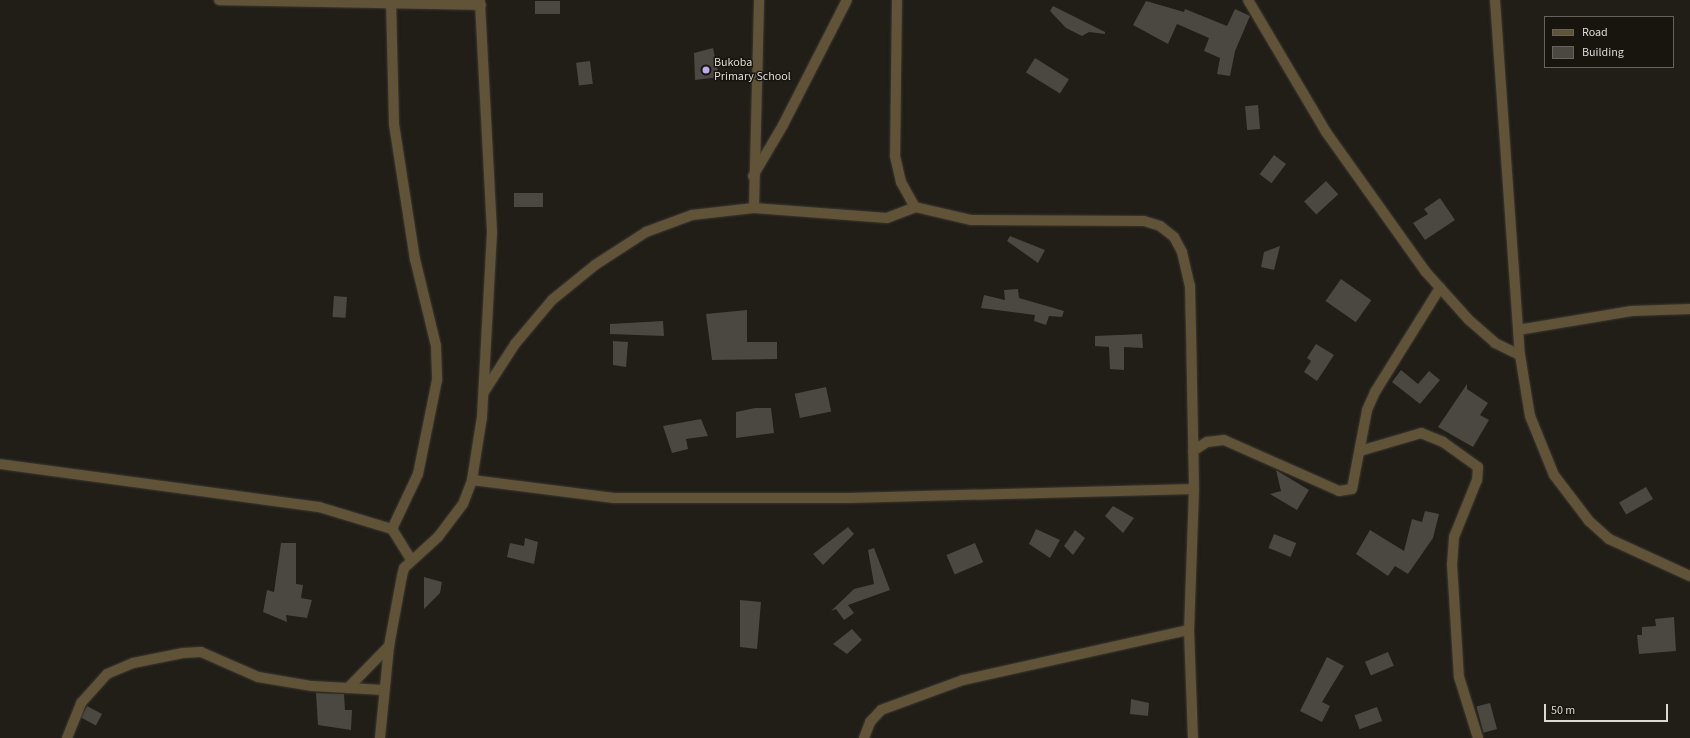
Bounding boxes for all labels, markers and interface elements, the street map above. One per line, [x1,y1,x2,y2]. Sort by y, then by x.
legend [1544,16,1674,68]
text: Road [1582,24,1608,41]
text: Building [1582,44,1624,61]
place label: Bukoba Primary School [714,56,791,84]
marker: Bukoba Primary School [701,65,711,75]
scale bar [1546,696,1670,722]
text: 50 m [1551,702,1575,719]

